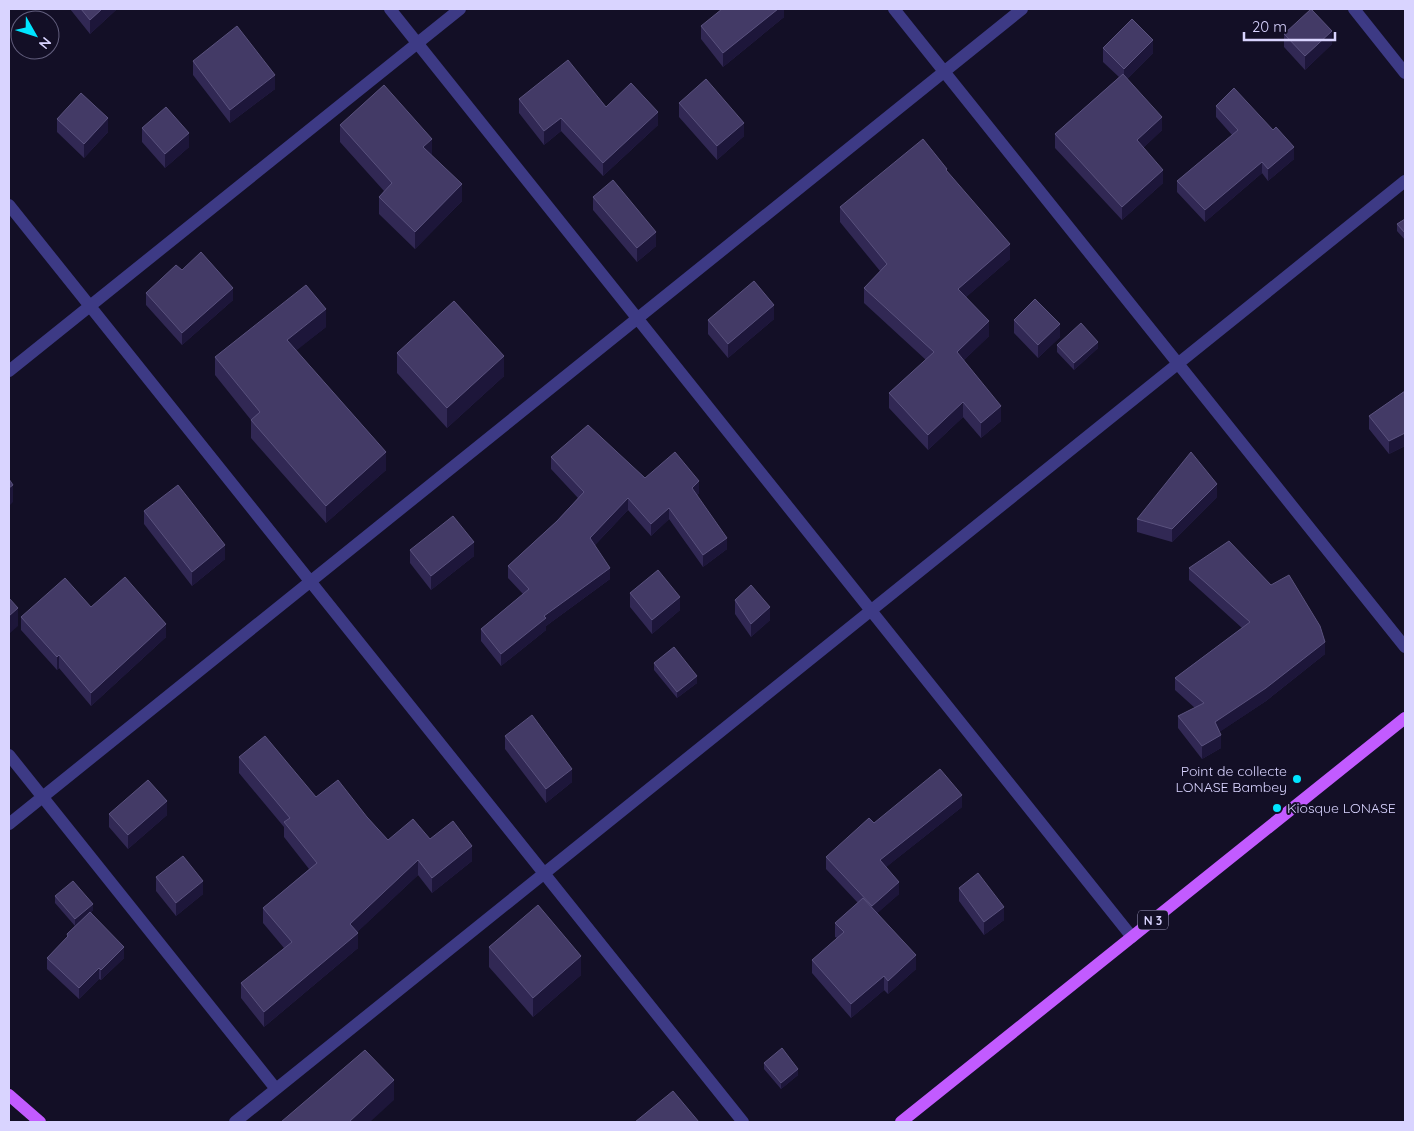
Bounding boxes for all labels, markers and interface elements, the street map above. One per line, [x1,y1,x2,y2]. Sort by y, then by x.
north arrow [10,10,60,60]
scale bar [1244,10,1335,42]
text: 20 m [1252,17,1287,36]
text: N [35,34,55,53]
place label: Point de collecte LONASE Bambey [1175,762,1287,796]
marker: Point de collecte LONASE Bambey [1291,773,1303,785]
place label: Kiosque LONASE [1287,799,1396,817]
marker: Kiosque LONASE [1271,802,1283,814]
road number: N 3 [1138,910,1168,930]

